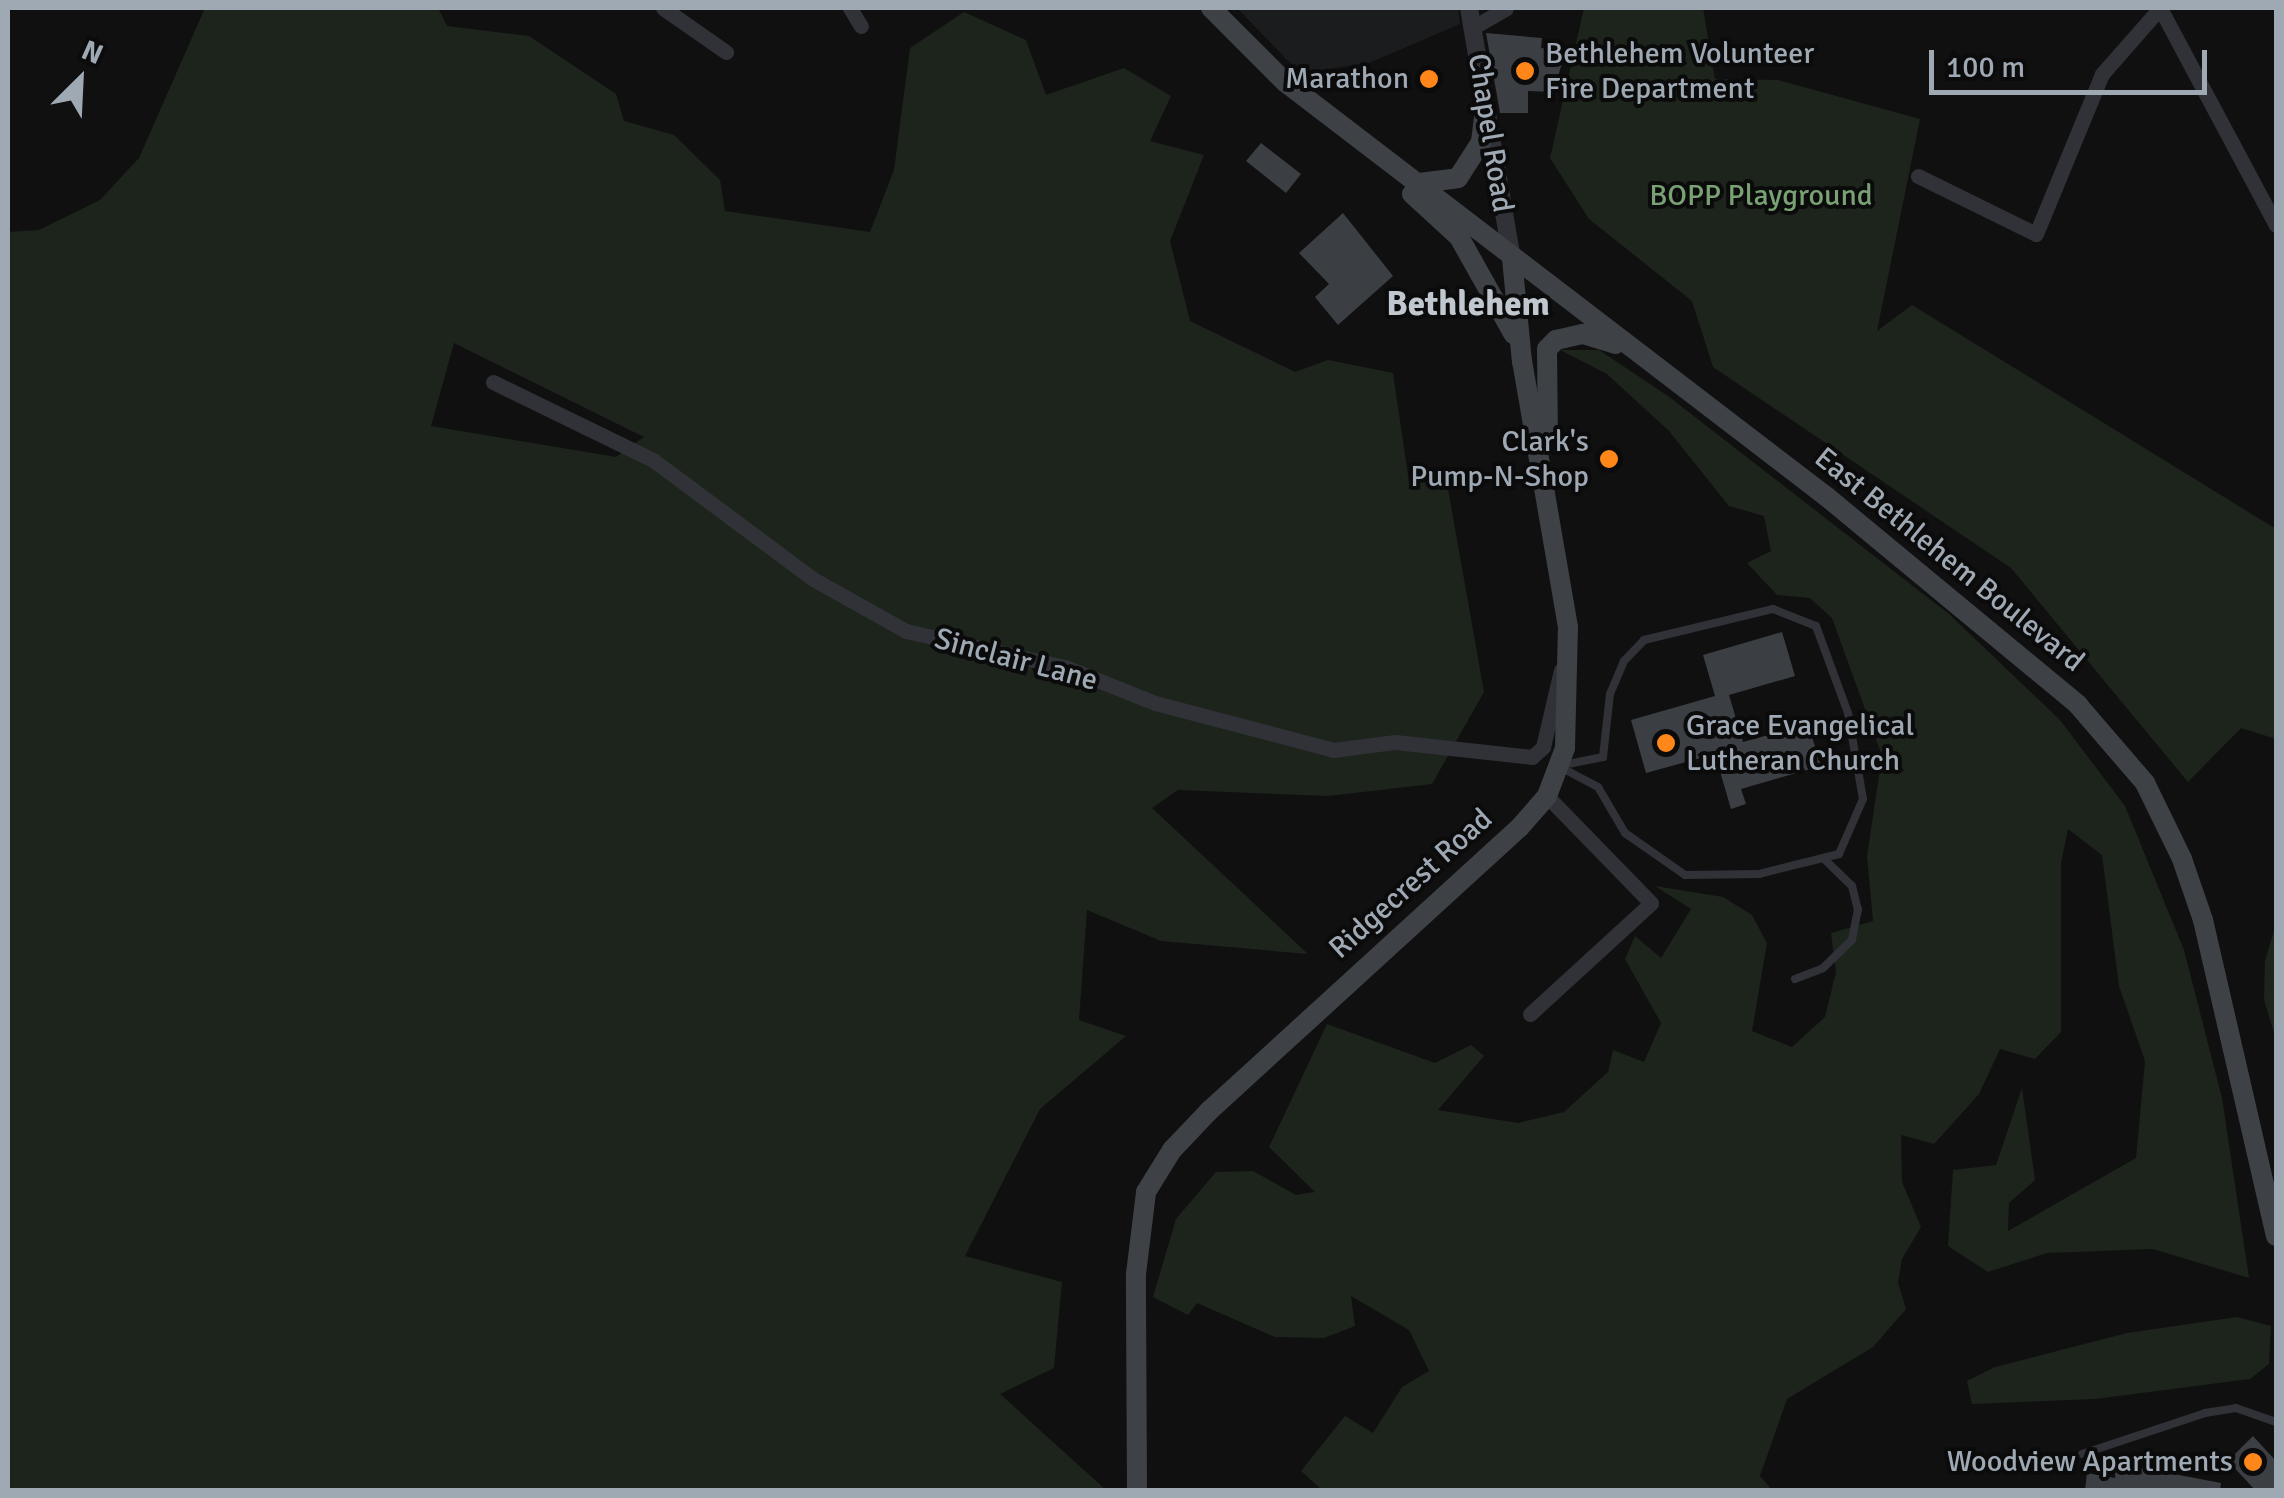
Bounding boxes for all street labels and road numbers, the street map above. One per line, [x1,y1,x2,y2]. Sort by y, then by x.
street label: Chapel Road [1460,51,1520,215]
street label: East Bethlehem Boulevard [1807,440,2091,680]
street label: Sinclair Lane [931,621,1101,699]
street label: Ridgecrest Road [1322,801,1500,967]

